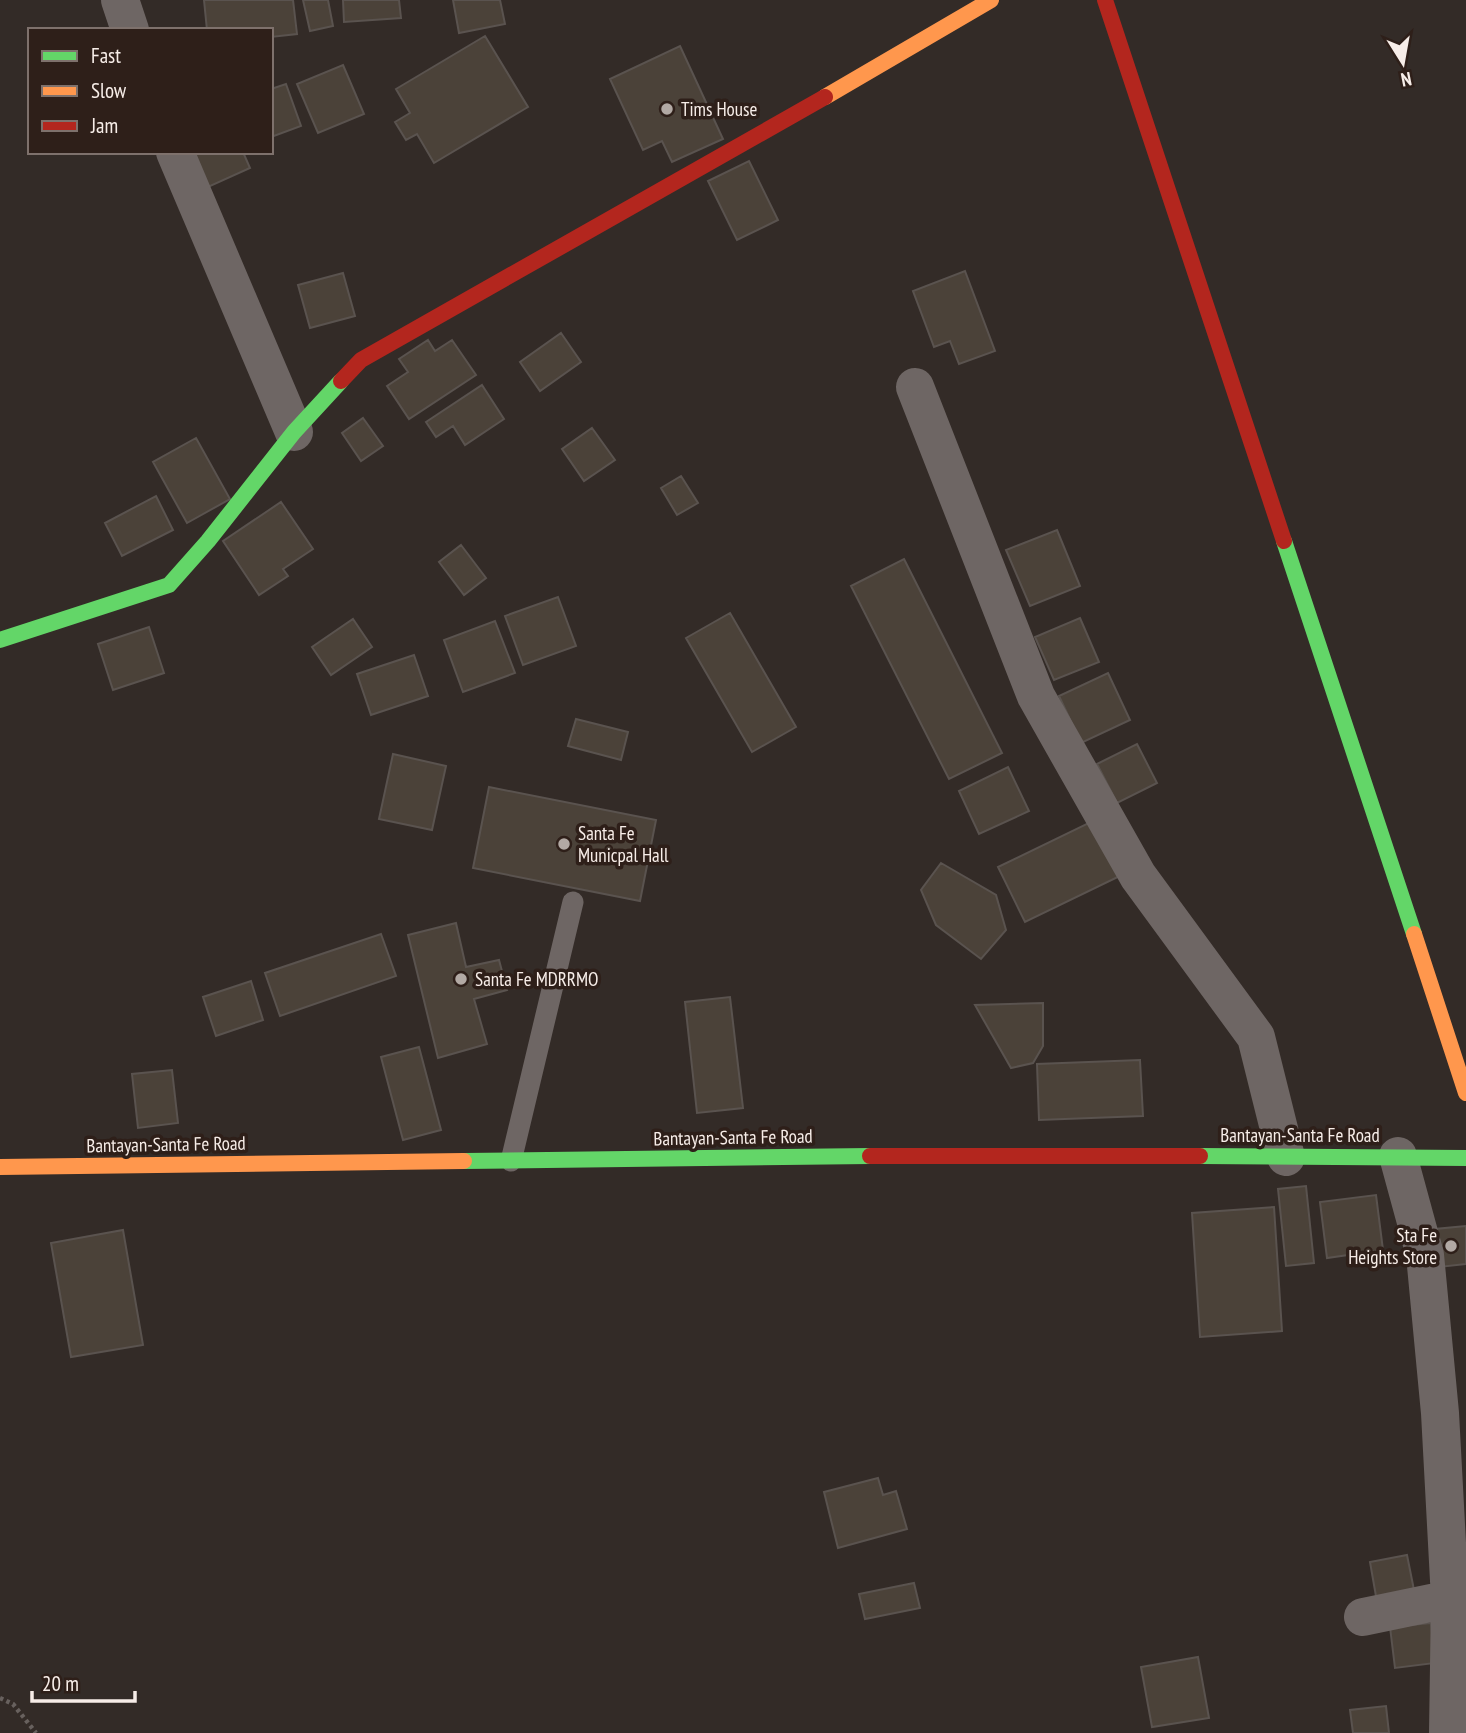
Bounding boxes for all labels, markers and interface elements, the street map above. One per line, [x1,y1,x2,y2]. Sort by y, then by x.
legend [28,28,273,154]
north arrow [1368,28,1438,98]
text: Fast [91,42,121,69]
text: N [1399,67,1414,92]
text: Slow [91,77,127,104]
place label: Tims House [681,97,757,121]
marker: Tims House [659,101,675,117]
text: Jam [90,112,118,139]
place label: Santa Fe Municpal Hall [578,821,669,867]
marker: Santa Fe Municpal Hall [556,836,572,852]
place label: Santa Fe MDRRMO [475,967,599,991]
marker: Santa Fe MDRRMO [453,971,469,987]
street label: Bantayan-Santa Fe Road [1220,1123,1380,1147]
street label: Bantayan-Santa Fe Road [653,1124,813,1150]
street label: Bantayan-Santa Fe Road [86,1131,246,1157]
place label: Sta Fe Heights Store [1348,1223,1437,1269]
marker: Sta Fe Heights Store [1443,1238,1459,1254]
scale bar [32,1660,135,1704]
text: 20 m [42,1670,79,1697]

